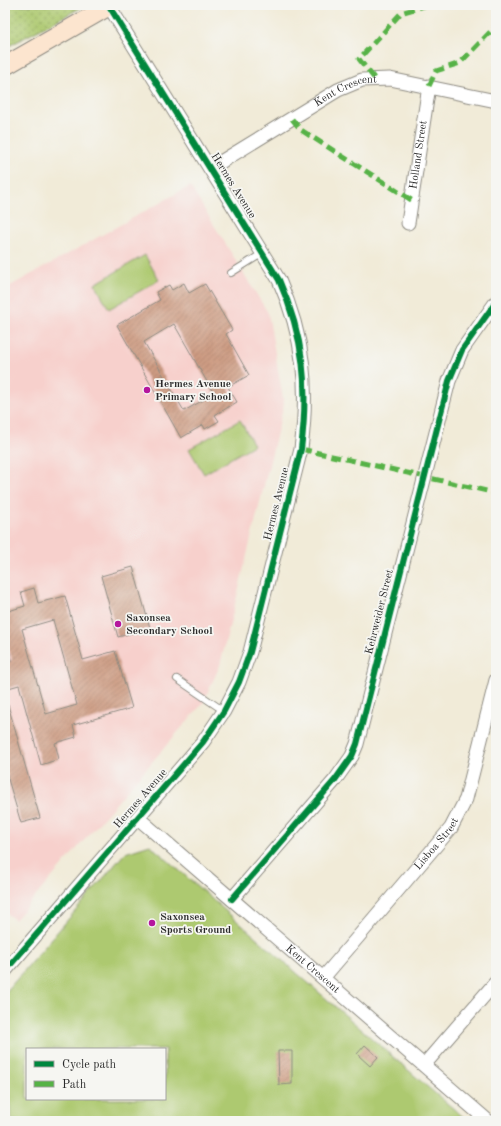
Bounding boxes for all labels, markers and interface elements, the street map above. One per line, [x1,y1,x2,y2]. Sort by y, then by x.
street label: Kent Crescent [312,74,377,109]
street label: Holland Street [408,119,429,190]
street label: Hermes Avenue [209,151,257,221]
place label: Hermes Avenue Primary School [155,379,232,403]
marker: Hermes Avenue Primary School [142,385,152,395]
street label: Hermes Avenue [263,466,291,542]
street label: Kehrweider Street [364,568,396,656]
place label: Saxonsea Secondary School [126,613,213,637]
marker: Saxonsea Secondary School [113,619,123,629]
street label: Hermes Avenue [112,767,170,831]
street label: Lisboa Street [412,816,461,872]
place label: Saxonsea Sports Ground [160,912,231,936]
marker: Saxonsea Sports Ground [147,918,157,928]
street label: Kent Crescent [283,943,342,996]
legend [26,1048,166,1100]
text: Cycle path [62,1059,117,1071]
text: Path [62,1079,87,1091]

